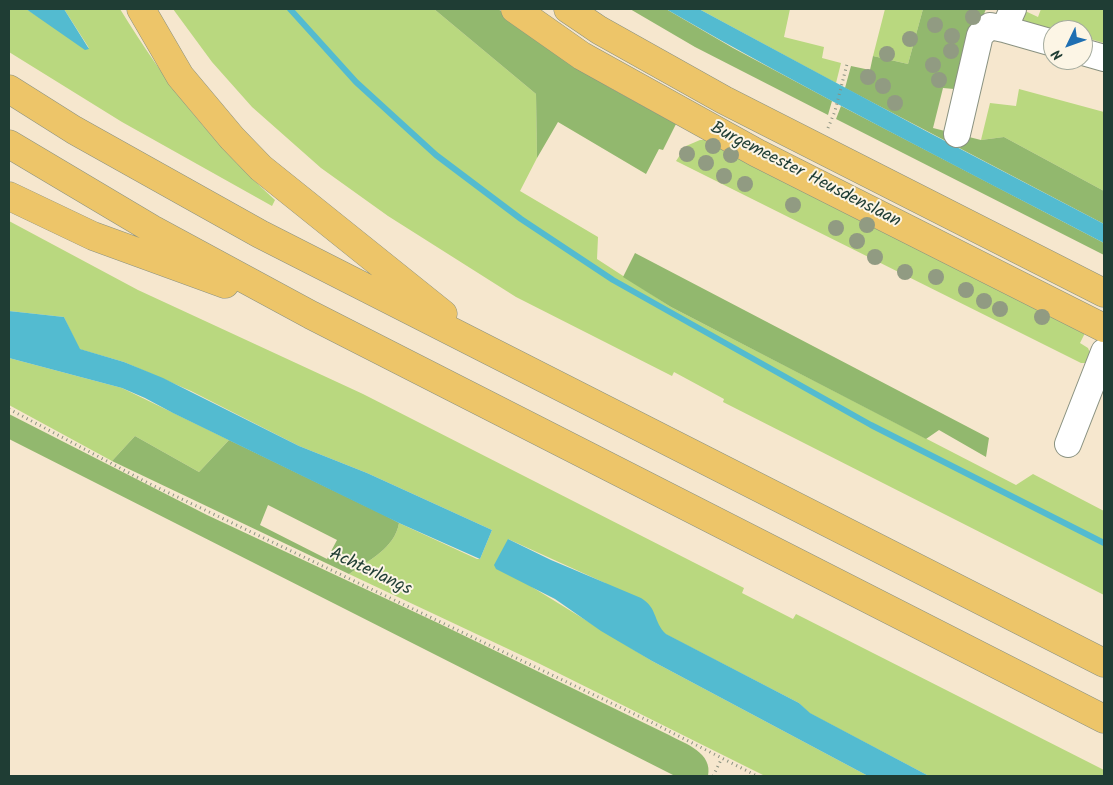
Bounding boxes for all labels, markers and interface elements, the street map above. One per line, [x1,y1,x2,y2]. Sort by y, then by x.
north arrow [1043,20,1093,70]
text: N [1046,44,1069,65]
street label: Burgemeester Heusdenslaan [706,119,904,233]
street label: Achterlangs [325,545,415,601]

